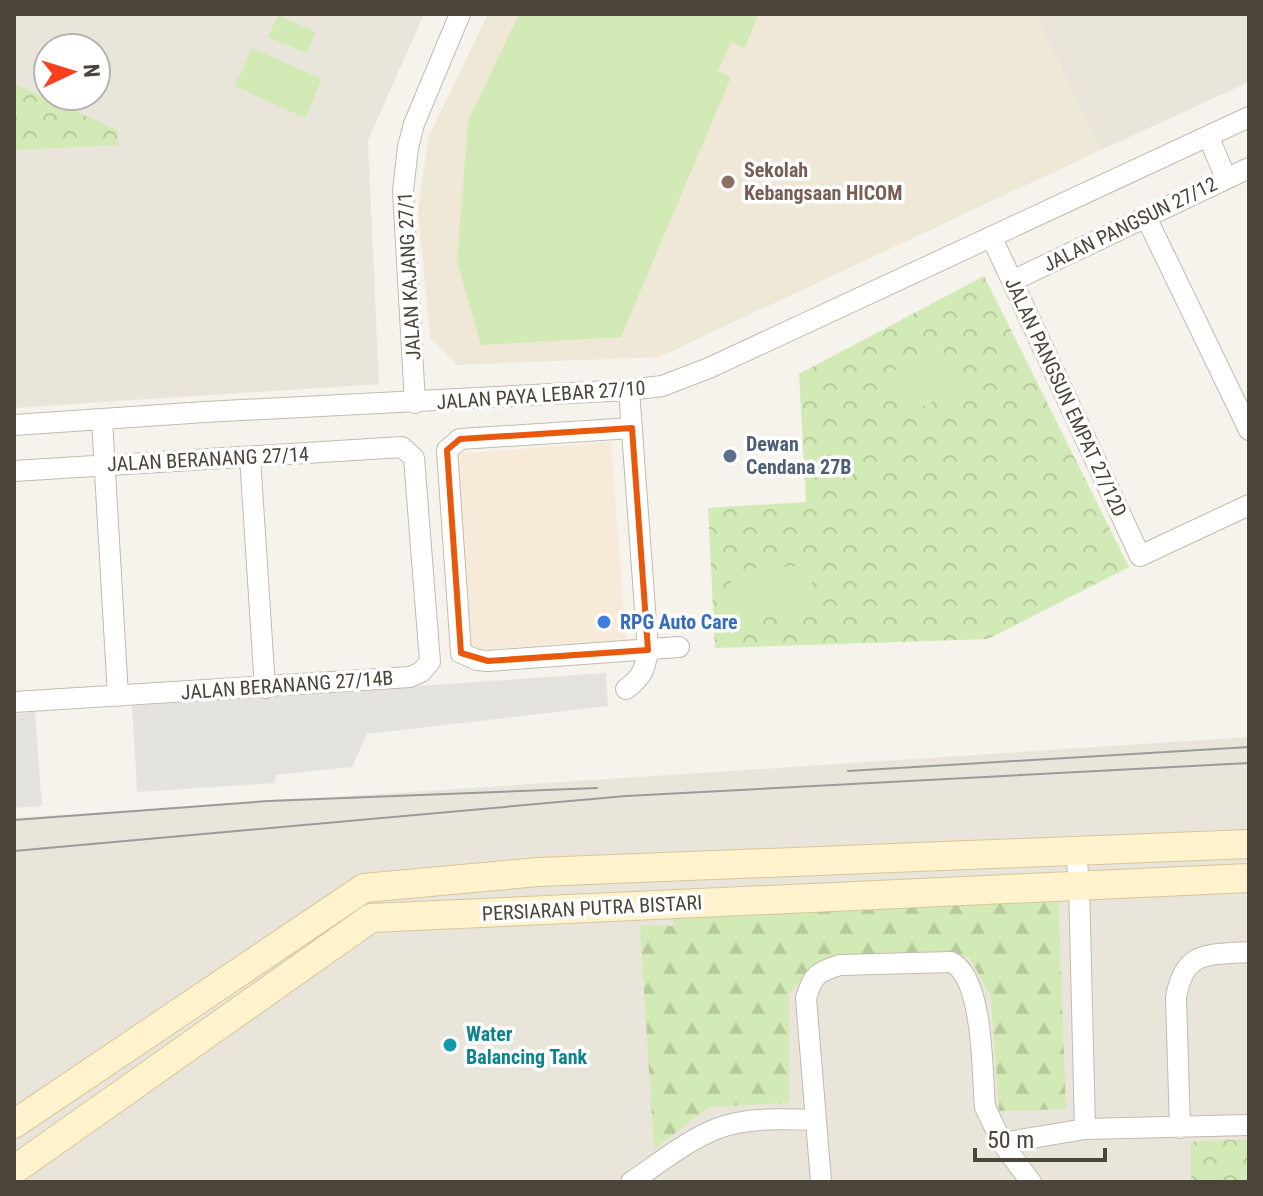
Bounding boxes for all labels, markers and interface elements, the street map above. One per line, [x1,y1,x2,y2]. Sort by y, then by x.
north arrow [32,32,112,112]
text: N [79,63,104,78]
place label: Sekolah Kebangsaan HICOM [744,158,902,205]
street label: JALAN PANGSUN 27/12 [1039,171,1221,276]
marker: Sekolah Kebangsaan HICOM [719,173,737,191]
street label: JALAN KAJANG 27/1 [393,191,425,361]
street label: JALAN PANGSUN EMPAT 27/12D [1000,274,1132,520]
street label: JALAN PAYA LEBAR 27/10 [436,376,646,414]
place label: Dewan Cendana 27B [746,432,851,479]
street label: JALAN BERANANG 27/14 [106,442,310,476]
marker: Dewan Cendana 27B [721,447,739,465]
place label: RPG Auto Care [620,610,738,634]
marker: RPG Auto Care [595,613,613,631]
street label: JALAN BERANANG 27/14B [180,666,394,704]
street label: PERSIARAN PUTRA BISTARI [481,890,703,926]
place label: Water Balancing Tank [466,1022,588,1069]
marker: Water Balancing Tank [441,1036,459,1054]
scale bar [975,1112,1105,1162]
text: 50 m [987,1126,1034,1154]

